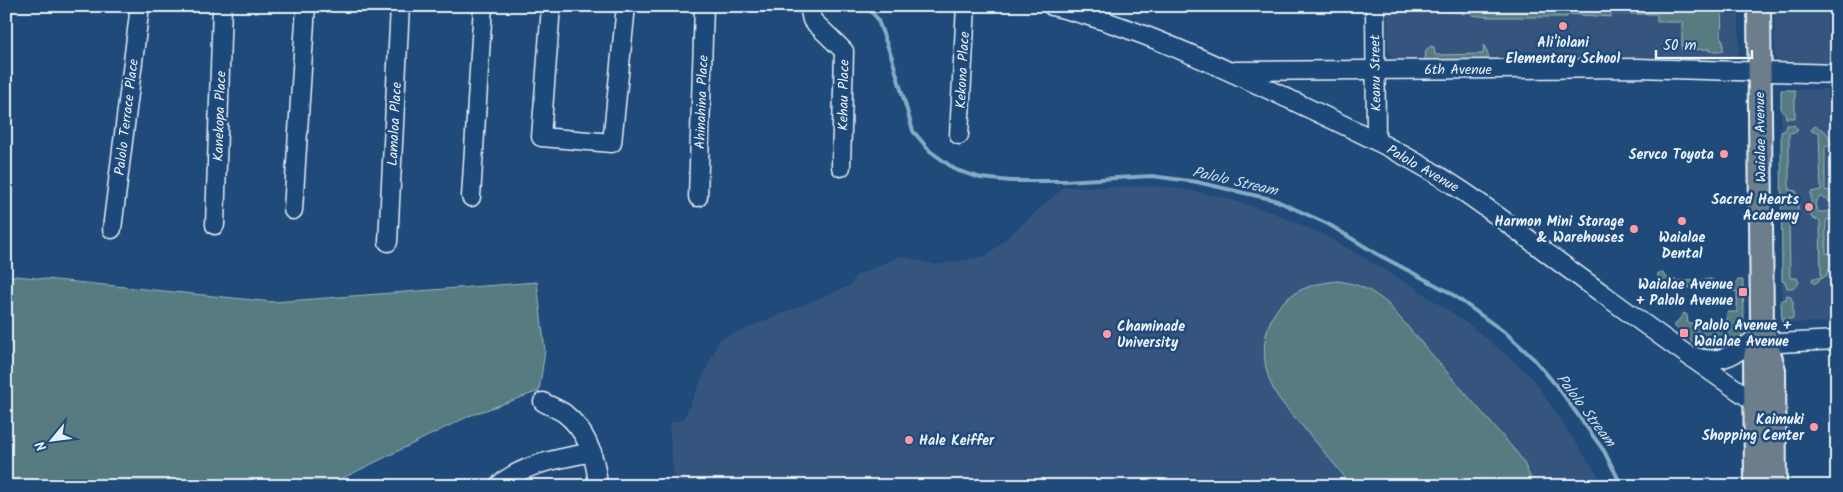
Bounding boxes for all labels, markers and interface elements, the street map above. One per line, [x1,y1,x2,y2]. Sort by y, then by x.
marker: Ali'iolani Elementary School [1557,20,1569,32]
scale bar [1656,28,1752,60]
street label: Kekona Place [950,30,976,109]
place label: Ali'iolani Elementary School [1506,32,1621,70]
street label: Keanu Street [1364,34,1388,111]
text: 50 m [1663,34,1697,58]
street label: Ahinahina Place [689,54,715,149]
street label: Palolo Terrace Place [109,57,145,177]
street label: Kehau Place [832,59,856,131]
street label: 6th Avenue [1424,59,1492,81]
street label: Kanekopa Place [207,70,233,162]
street label: Lamaloa Place [382,81,408,167]
street label: Waialae Avenue [1749,91,1773,182]
street label: Palolo Avenue [1382,139,1463,199]
place label: Servco Toyota [1629,144,1714,166]
marker: Servco Toyota [1718,148,1730,160]
water label: Palolo Stream [1190,161,1281,204]
place label: Sacred Hearts Academy [1711,189,1800,227]
marker: Sacred Hearts Academy [1803,201,1815,213]
place label: Harmon Mini Storage & Warehouses [1494,211,1624,249]
marker: Waialae Dental [1676,215,1688,227]
marker: Harmon Mini Storage & Warehouses [1628,223,1640,235]
place label: Waialae Dental [1659,227,1705,265]
place label: Waialae Avenue + Palolo Avenue [1636,274,1733,312]
marker: Waialae Avenue + Palolo Avenue [1737,286,1749,298]
place label: Palolo Avenue + Waialae Avenue [1694,315,1792,353]
place label: Chaminade University [1117,316,1185,354]
marker: Palolo Avenue + Waialae Avenue [1678,327,1690,339]
marker: Chaminade University [1101,328,1113,340]
water label: Palolo Stream [1550,369,1621,453]
place label: Kaimuki Shopping Center [1702,409,1805,447]
north arrow [28,414,78,464]
marker: Kaimuki Shopping Center [1808,421,1820,433]
place label: Hale Keiffer [919,430,995,452]
marker: Hale Keiffer [903,434,915,446]
text: N [30,436,53,455]

